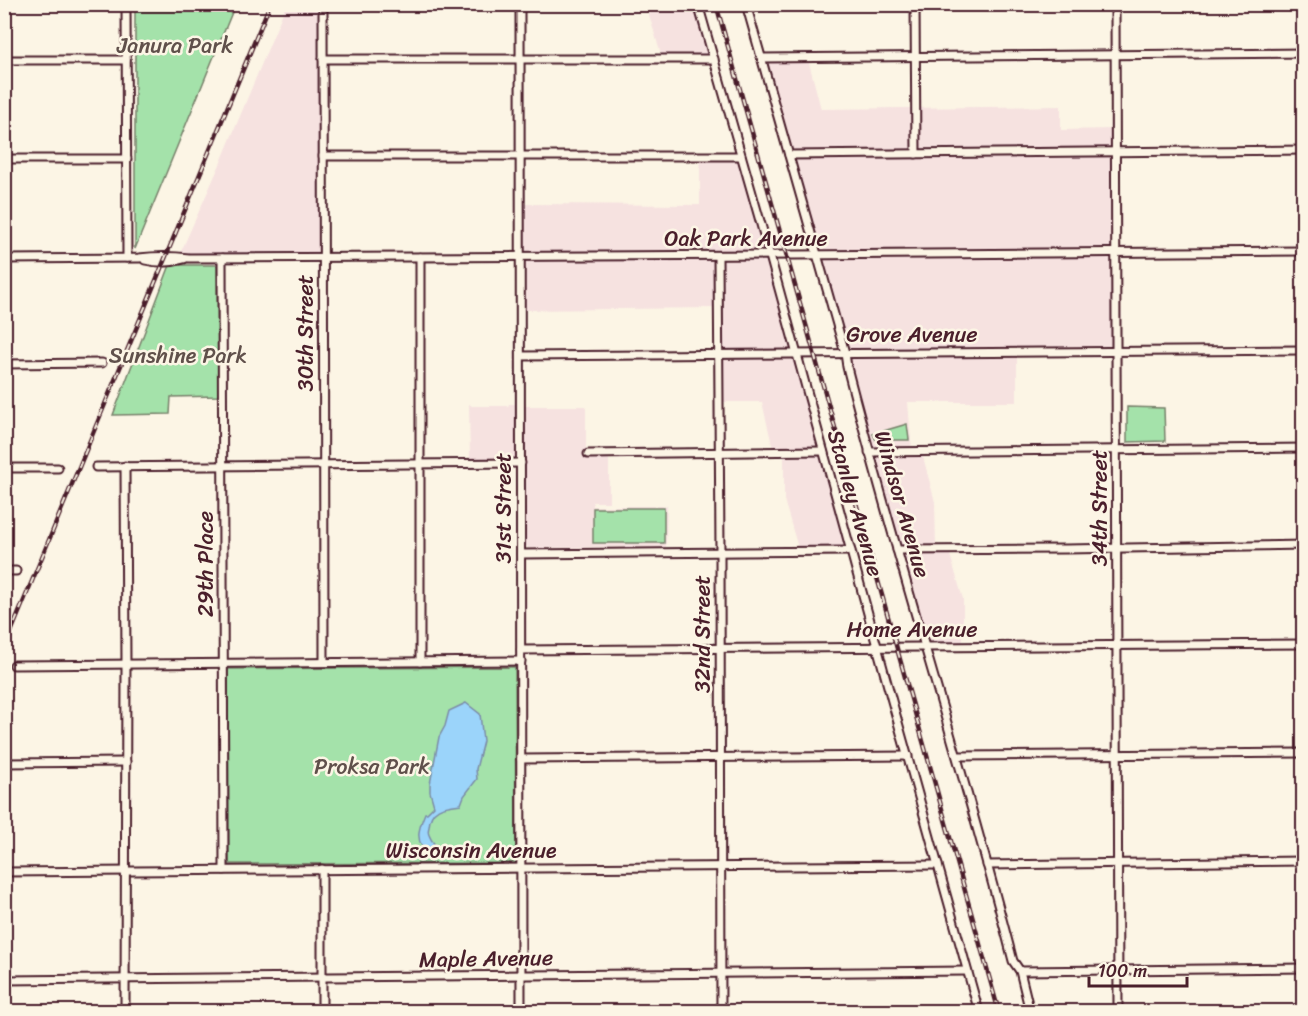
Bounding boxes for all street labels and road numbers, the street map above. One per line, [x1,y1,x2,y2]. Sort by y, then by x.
street label: Oak Park Avenue [664,219,828,258]
street label: 30th Street [286,274,325,391]
street label: Grove Avenue [846,315,978,354]
street label: Stanley Avenue [816,425,895,581]
street label: Windsor Avenue [863,426,942,582]
street label: 34th Street [1080,449,1119,566]
street label: 31st Street [484,452,523,563]
street label: 29th Place [186,511,225,617]
street label: 32nd Street [683,575,722,693]
street label: Home Avenue [847,610,978,649]
street label: Wisconsin Avenue [385,831,557,870]
street label: Maple Avenue [419,938,553,979]

